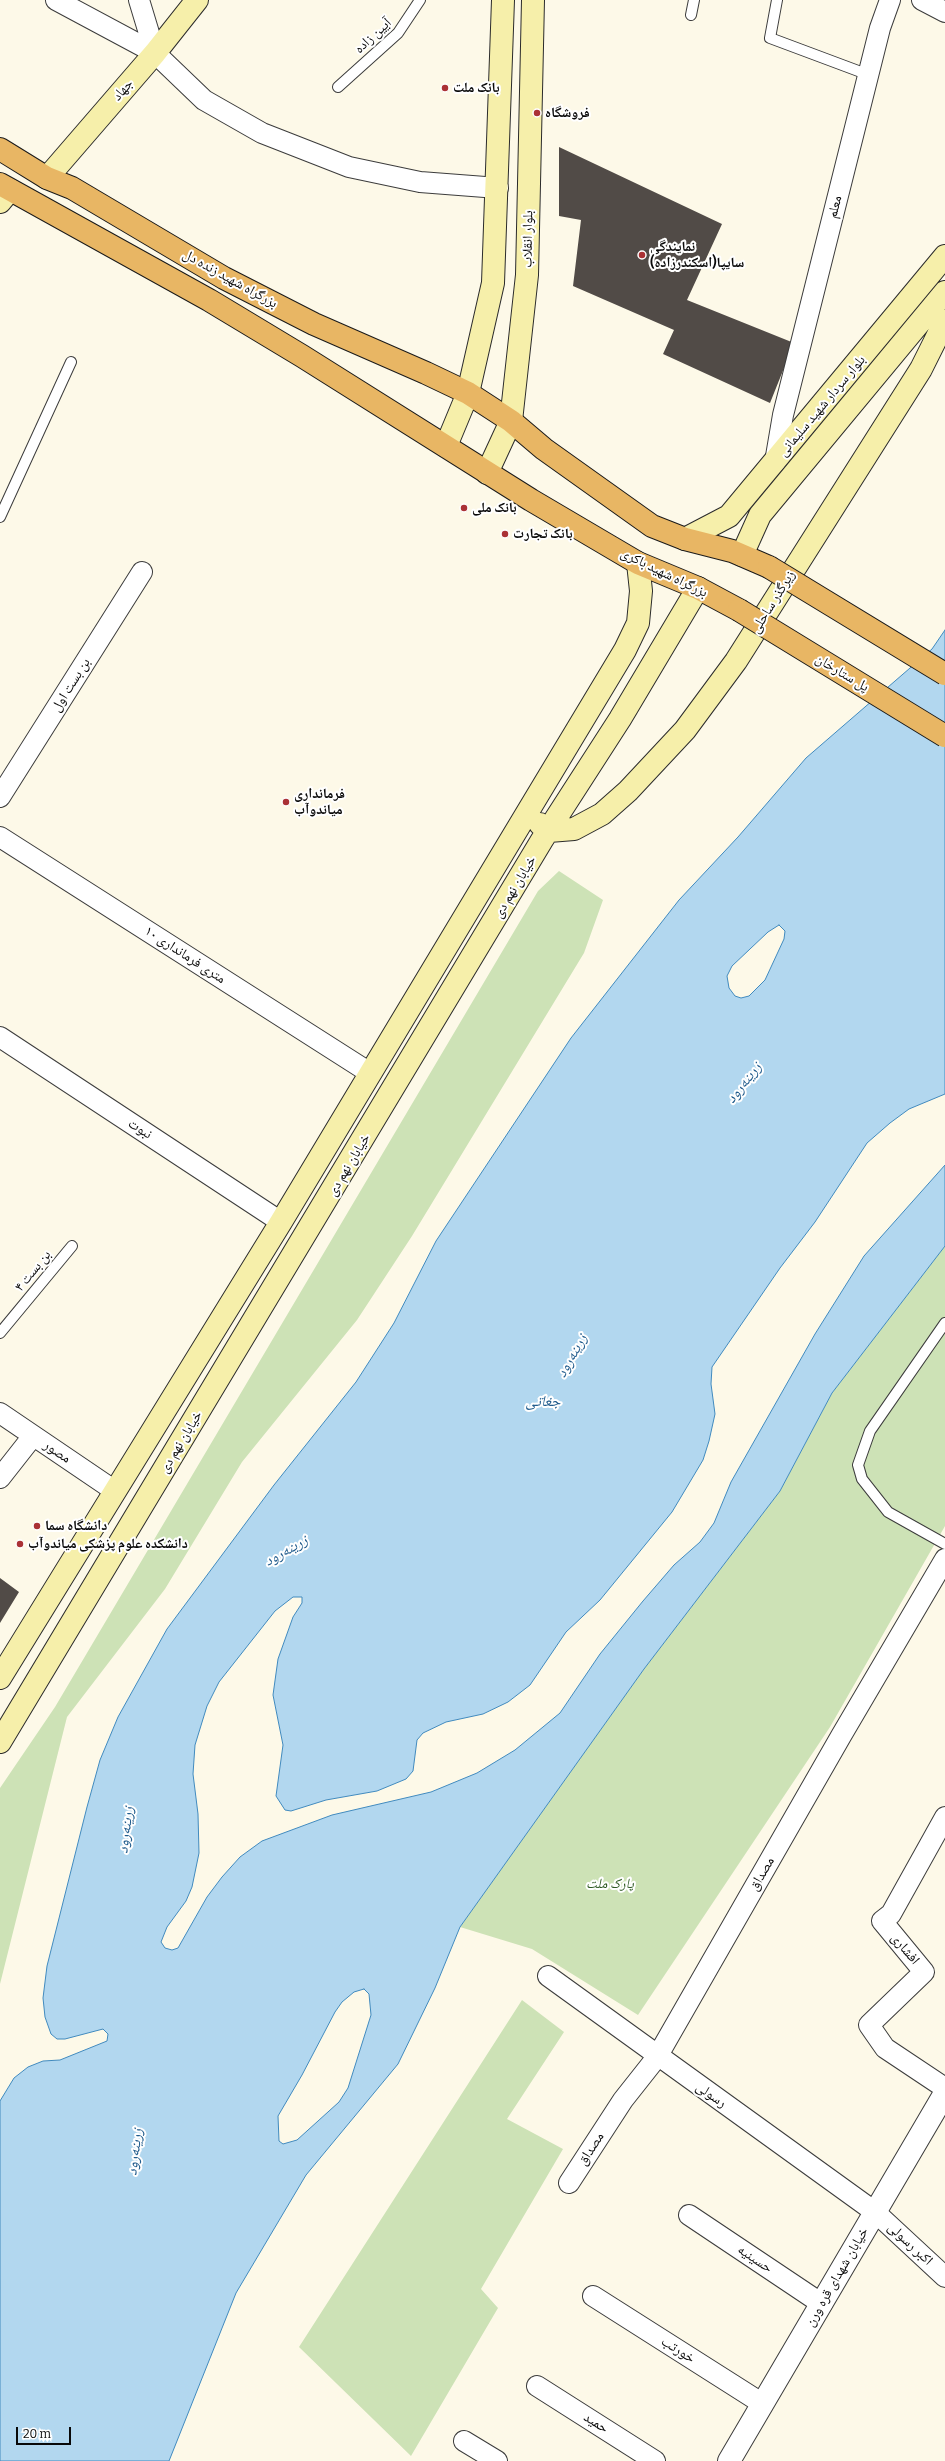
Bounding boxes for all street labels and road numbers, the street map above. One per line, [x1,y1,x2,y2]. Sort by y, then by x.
street label: آیین زاده [351,15,395,57]
street label: جهاد [109,76,137,104]
street label: معلم [824,194,846,220]
street label: بلوار انقلاب [519,210,537,268]
street label: بزرگراه شهید زنده دل [180,246,280,312]
street label: بلوار سردار شهید سلیمانی [775,352,869,460]
street label: بزرگراه شهید باکری [618,545,710,601]
street label: زیرگذر ساحلی [747,567,799,637]
street label: پل ستارخان [812,650,872,696]
street label: بن بست اول [48,655,94,715]
street label: خیابان نهم دی [490,853,540,921]
street label: ۱۰ متری فرمانداری [141,923,229,987]
street label: نبوت [125,1115,155,1143]
street label: خیابان نهم دی [324,1131,374,1199]
street label: بن بست ۴ [11,1247,55,1295]
street label: خیابان نهم دی [156,1408,206,1476]
street label: مصور [40,1437,74,1467]
street label: مصداق [746,1854,778,1894]
street label: افشاری [887,1930,923,1968]
street label: رسولی [692,2078,730,2112]
street label: مصداق [574,2129,608,2169]
street label: اکبر رسولی [884,2219,936,2269]
street label: خیابان شهدای قره ورن [802,2224,872,2330]
street label: حسینیه [734,2241,776,2277]
street label: خورتب [658,2333,698,2367]
street label: حمید [580,2409,612,2437]

